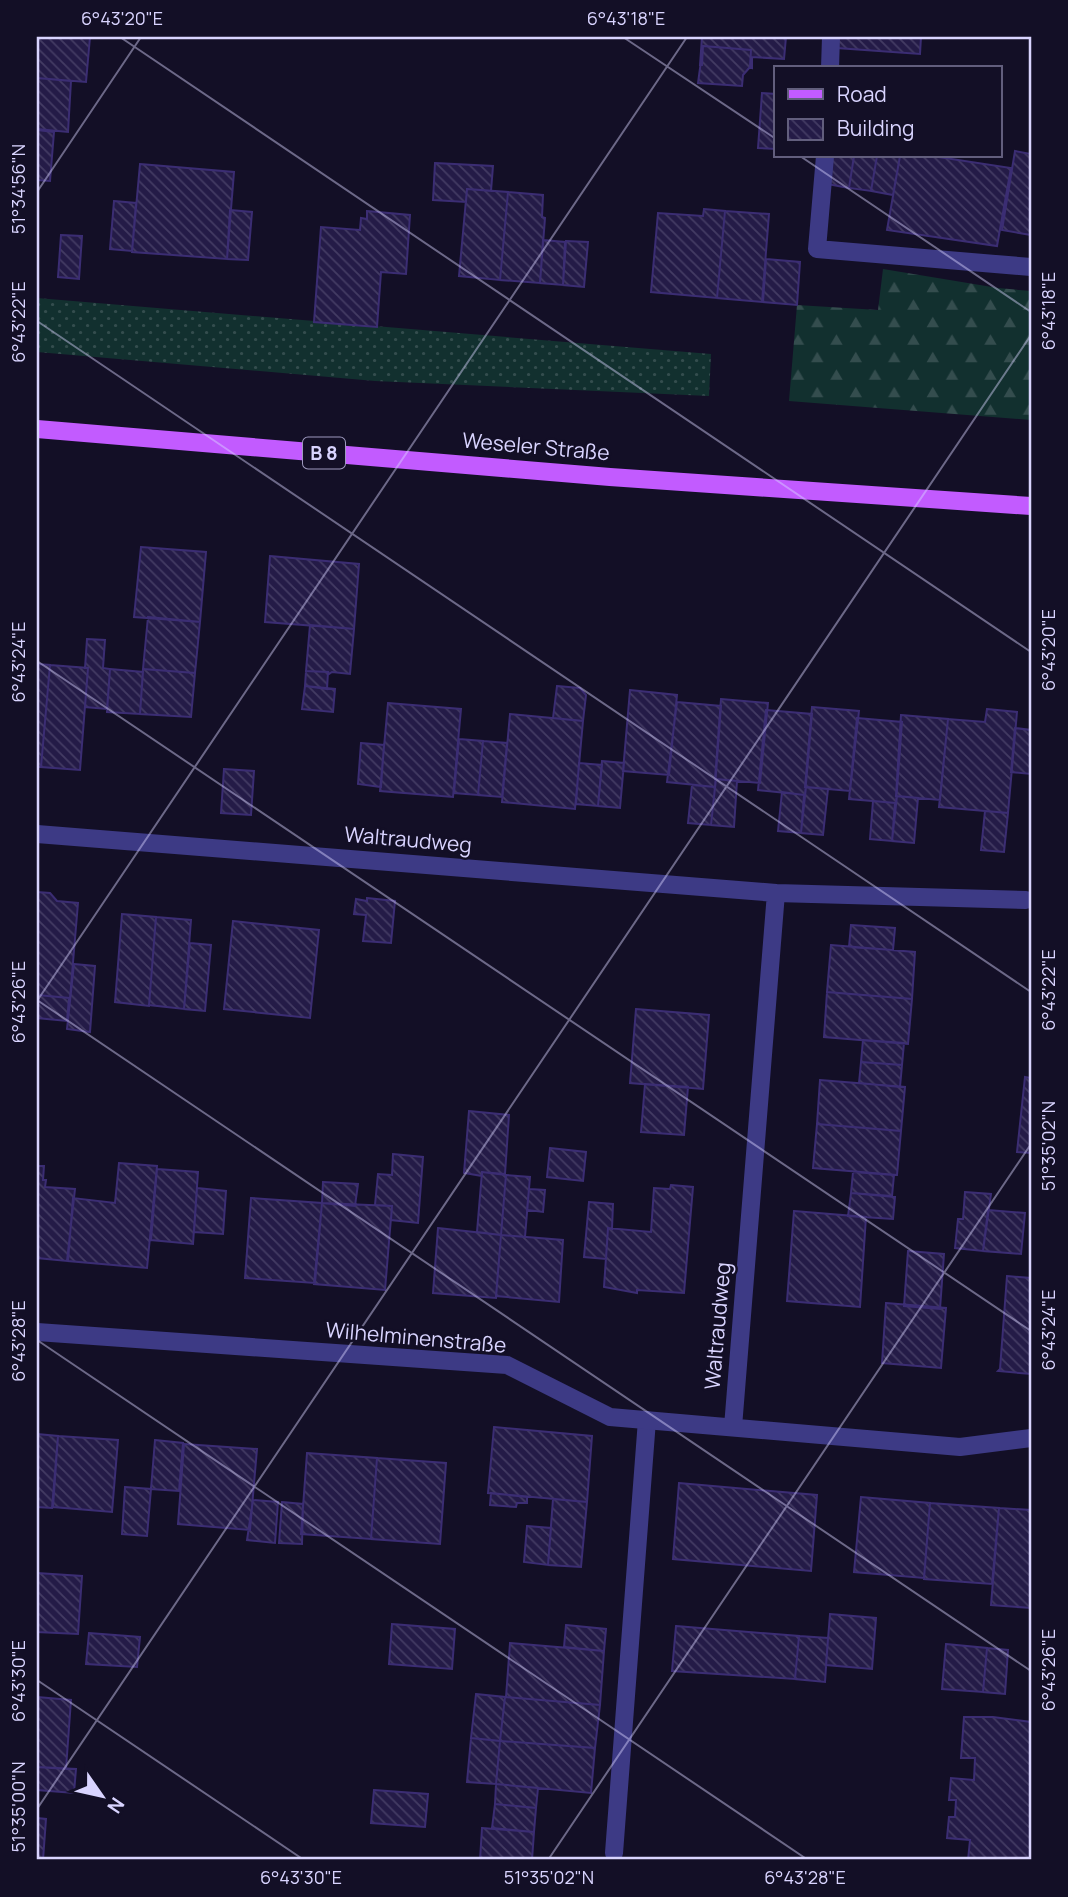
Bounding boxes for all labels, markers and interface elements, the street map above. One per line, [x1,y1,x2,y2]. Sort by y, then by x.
text: 6°43'20"E [81,6,163,30]
text: 6°43'18"E [587,6,665,30]
legend [774,66,1002,158]
text: Road [837,80,887,108]
text: Building [837,114,914,142]
text: 51°34'56"N [6,144,30,234]
text: 6°43'18"E [1036,272,1060,350]
text: 6°43'22"E [6,281,30,363]
street label: Weseler Straße [461,426,611,466]
road number: B 8 [303,437,345,468]
text: 6°43'20"E [1036,609,1060,691]
text: 6°43'24"E [6,622,30,702]
street label: Waltraudweg [343,819,473,859]
text: 6°43'22"E [1036,949,1060,1031]
text: 6°43'26"E [6,961,30,1043]
text: 51°35'02"N [1036,1101,1060,1191]
street label: Waltraudweg [697,1261,737,1391]
text: 6°43'24"E [1036,1290,1060,1370]
text: 6°43'28"E [6,1300,30,1382]
street label: Wilhelminenstraße [325,1315,508,1359]
text: 6°43'26"E [1036,1629,1060,1711]
text: 6°43'30"E [6,1640,30,1722]
north arrow [66,1760,136,1830]
text: 51°35'00"N [6,1761,30,1853]
text: N [101,1793,131,1818]
text: 6°43'30"E [260,1865,342,1889]
text: 51°35'02"N [504,1865,594,1889]
text: 6°43'28"E [764,1865,846,1889]

